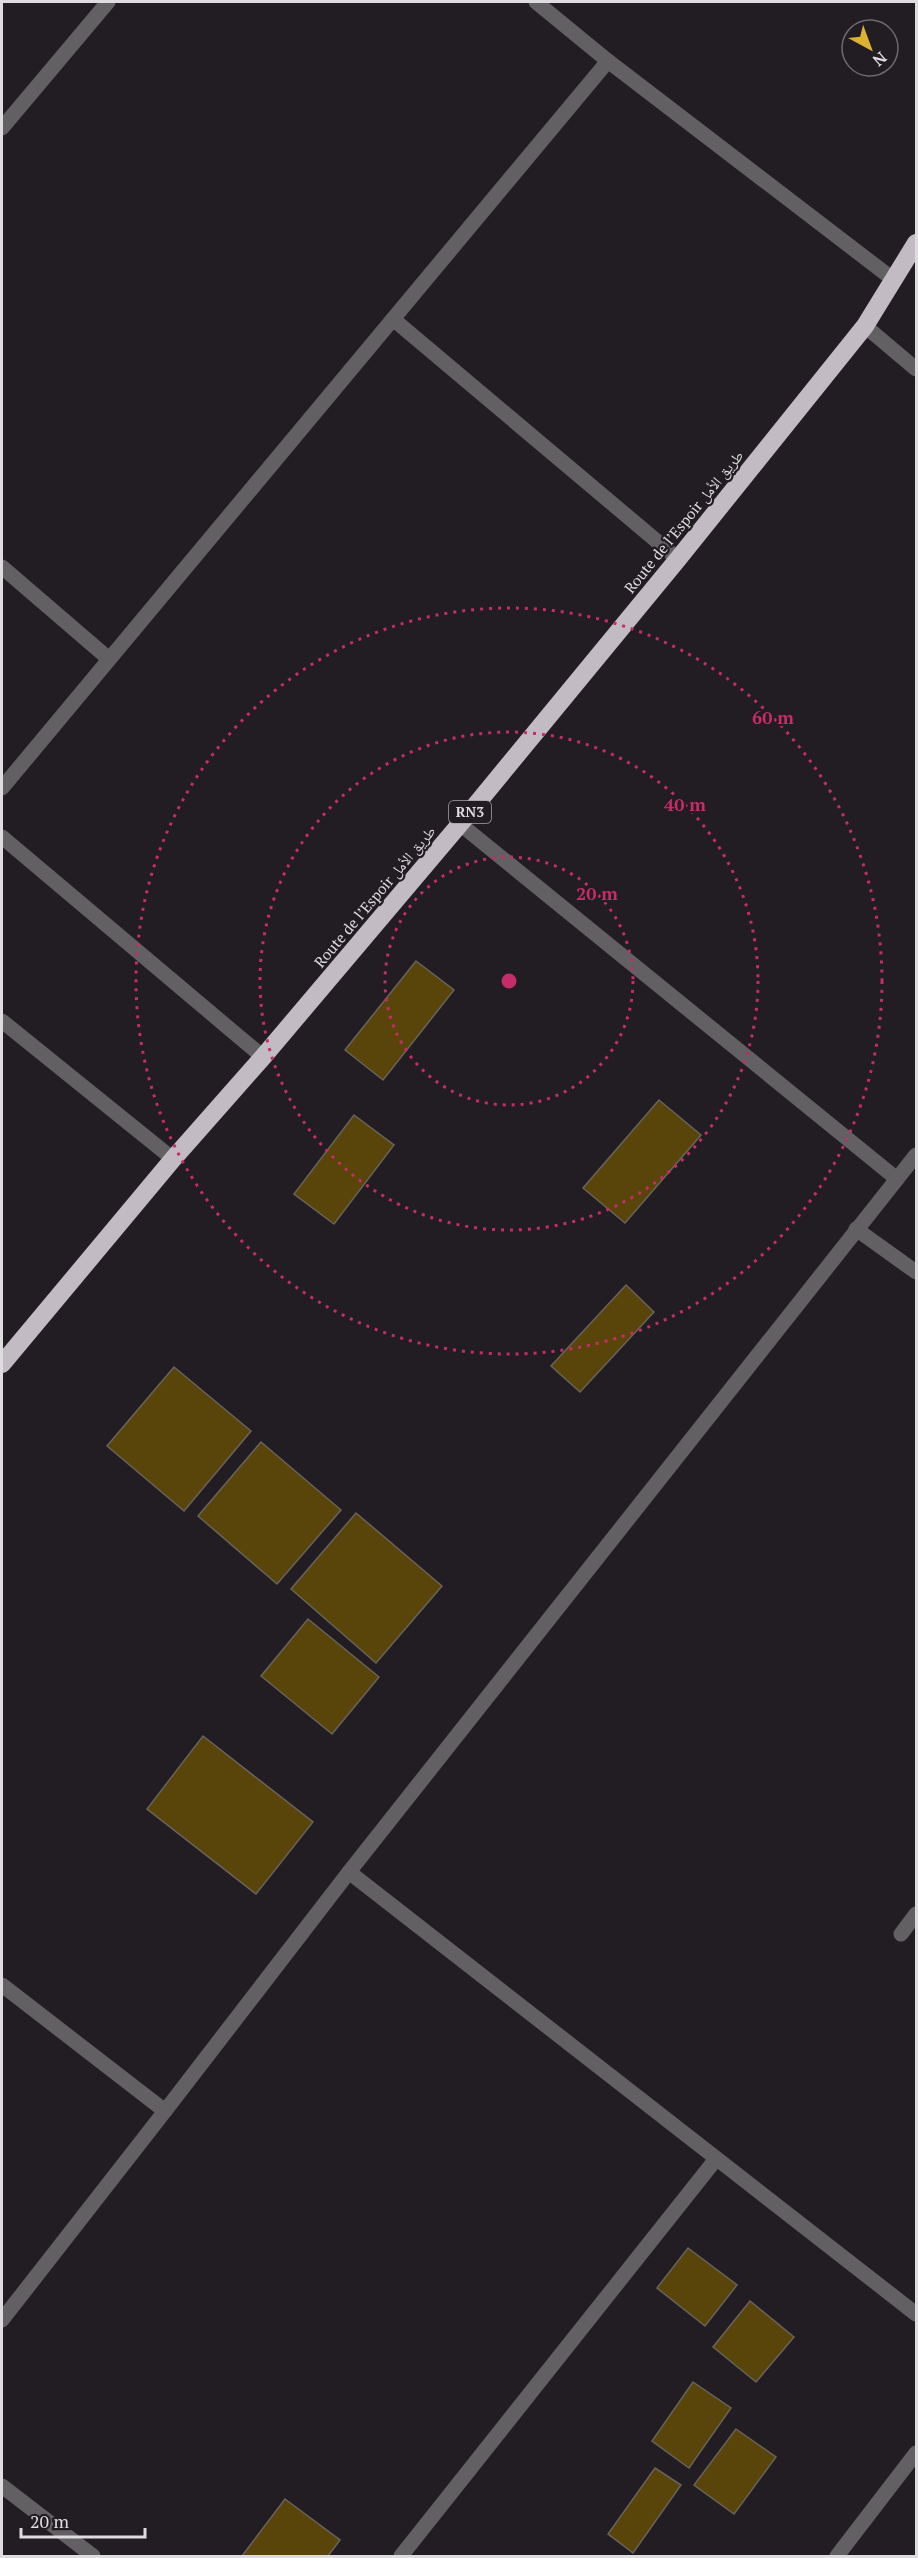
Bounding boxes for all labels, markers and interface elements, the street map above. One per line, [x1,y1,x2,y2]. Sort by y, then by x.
north arrow [840,18,900,78]
text: N [868,47,892,72]
street label: Route de l’Espoir طريق الأمل [619,446,748,598]
text: 60 m [752,705,794,729]
text: 40 m [664,792,706,816]
road number: RN3 [449,801,491,823]
street label: Route de l’Espoir طريق الأمل [309,821,440,972]
text: 20 m [576,881,618,905]
centre of rings [499,971,519,991]
scale bar [21,2501,146,2539]
text: 20 m [30,2509,70,2533]

